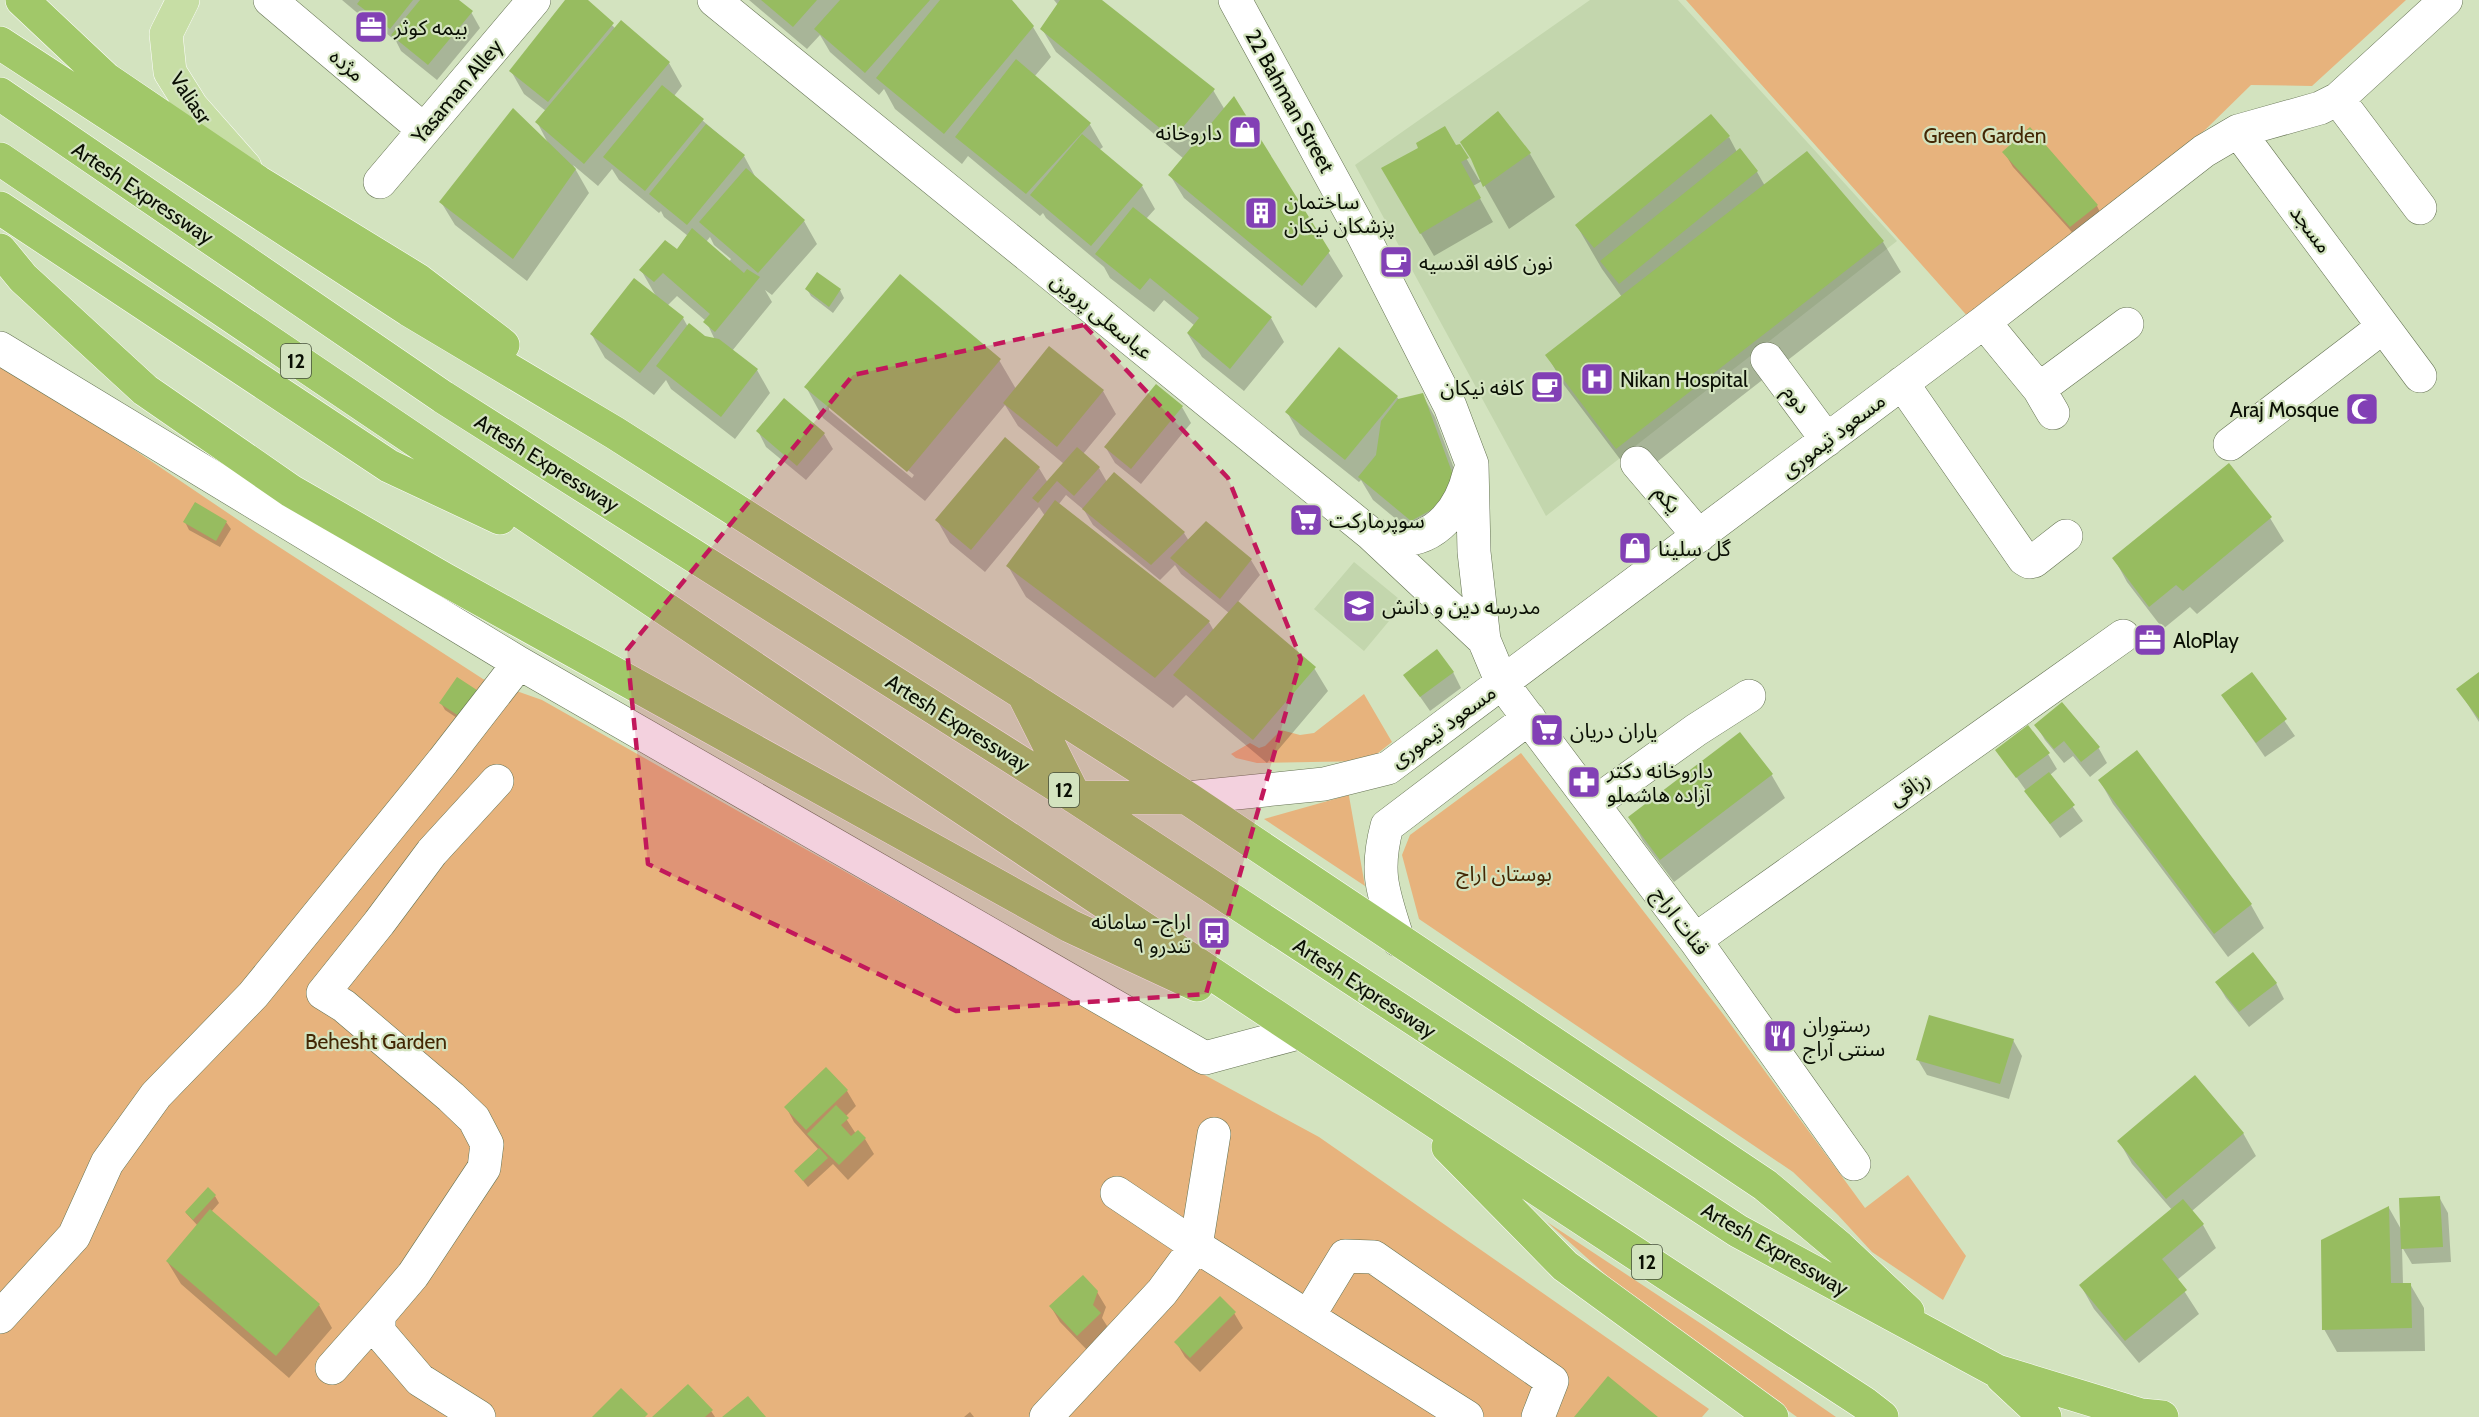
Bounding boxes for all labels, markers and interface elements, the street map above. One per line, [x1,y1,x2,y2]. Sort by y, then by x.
office icon: بیمه کوثر [353,9,389,45]
place label: بیمه کوثر [393,15,468,40]
street label: 22 Bahman Street [1240,25,1340,177]
street label: Yasaman Alley [406,34,508,149]
street label: مژده [325,43,369,87]
street label: Valiasr [165,67,217,129]
shop icon: داروخانه [1227,114,1263,150]
place label: داروخانه [1156,120,1222,145]
park label: Green Garden [1923,123,2047,148]
street label: Artesh Expressway [67,136,219,250]
place label: ساختمان پزشکان نیکان [1284,189,1395,239]
building icon: ساختمان پزشکان نیکان [1243,195,1279,231]
street label: مسجد [2285,200,2337,258]
cafe icon: نون کافه اقدسیه [1378,244,1414,280]
place label: نون کافه اقدسیه [1419,250,1553,275]
street label: عباسعلی پروین [1045,267,1158,365]
road number: 12 [281,344,311,378]
hospital icon: Nikan Hospital [1579,361,1615,397]
place label: Nikan Hospital [1620,367,1748,392]
cafe icon: کافه نیکان [1529,369,1565,405]
place label: کافه نیکان [1440,375,1524,400]
street label: دوم [1775,380,1816,421]
street label: مسعود تیموری [1776,388,1890,482]
mosque icon: Araj Mosque [2344,391,2380,427]
place label: Araj Mosque [2230,397,2339,423]
street label: Artesh Expressway [470,409,624,518]
street label: یکم [1647,480,1687,520]
supermarket icon: سوپرمارکت [1288,502,1324,538]
place label: سوپرمارکت [1329,508,1425,534]
shop icon: گل سلینا [1617,530,1653,566]
place label: گل سلینا [1658,536,1731,561]
school or university icon: مدرسه دین و دانش [1341,588,1377,624]
place label: مدرسه دین و دانش [1382,594,1540,619]
office icon: AloPlay [2132,622,2168,658]
place label: AloPlay [2173,628,2239,653]
street label: Artesh Expressway [881,669,1035,778]
street label: مسعود تیموری [1385,679,1501,773]
supermarket icon: یاران دریان [1529,712,1565,748]
place label: یاران دریان [1570,718,1658,743]
place label: داروخانه دکتر آزاده هاشملو [1606,758,1713,807]
pharmacy icon: داروخانه دکتر آزاده هاشملو [1566,764,1602,800]
street label: رزاقی [1884,765,1934,811]
road number: 12 [1049,773,1079,807]
park label: بوستان اراج [1456,861,1552,889]
street label: قنات اراج [1645,882,1715,962]
place label: اراج- سامانه ۹ تندرو [1091,909,1191,958]
bus stop icon: اراج- سامانه ۹ تندرو [1196,915,1232,951]
street label: Artesh Expressway [1289,932,1441,1044]
place label: رستوران سنتی آراج [1803,1012,1885,1064]
restaurant icon: رستوران سنتی آراج [1762,1018,1798,1054]
park label: Behesht Garden [305,1029,447,1054]
street label: Artesh Expressway [1697,1197,1853,1301]
road number: 12 [1632,1245,1662,1279]

